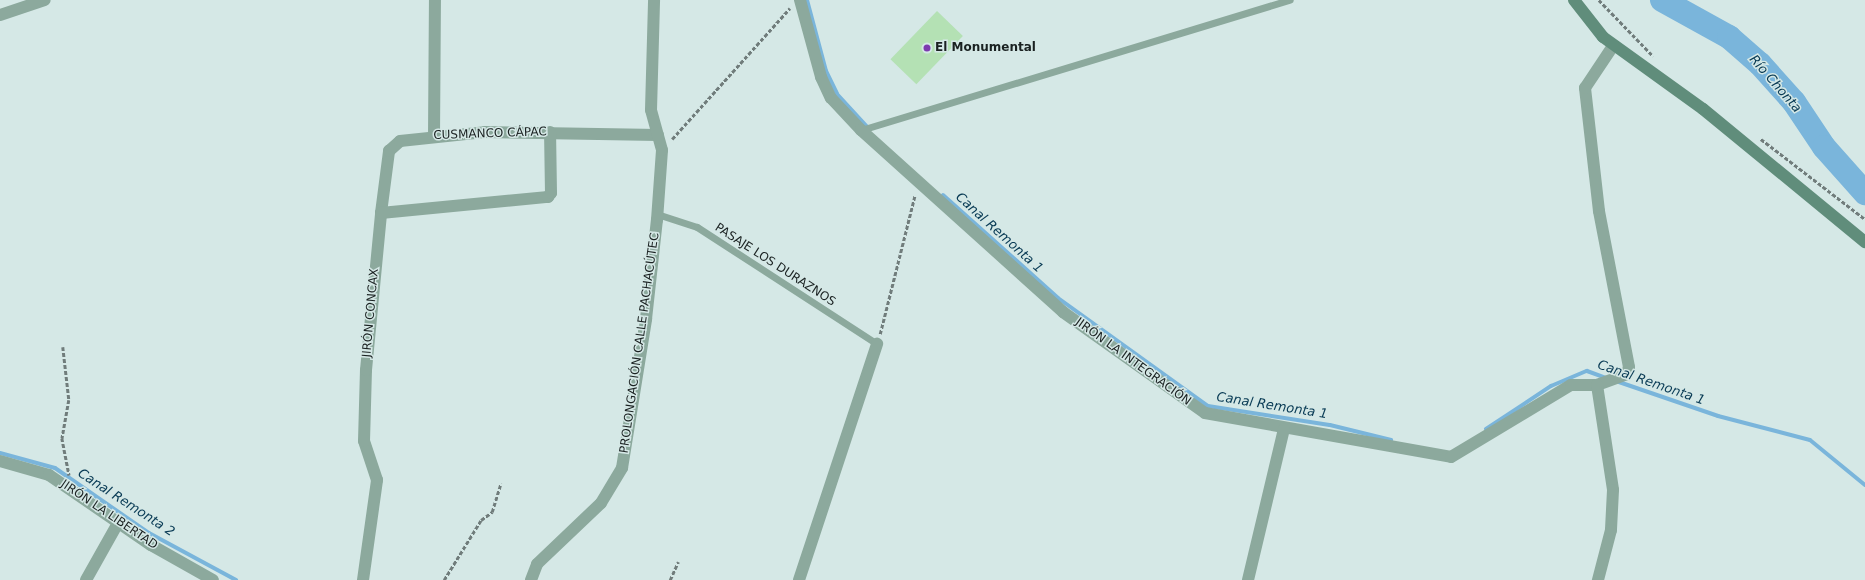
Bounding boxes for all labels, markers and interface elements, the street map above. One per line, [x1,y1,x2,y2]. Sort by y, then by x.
place label: El Monumental [935,41,1036,55]
marker: El Monumental [922,43,932,53]
water label: Río Chonta [1746,52,1804,116]
street label: CUSMANCO CÁPAC [433,125,547,143]
water label: Canal Remonta 1 [952,190,1046,276]
street label: PASAJE LOS DURAZNOS [712,221,838,309]
street label: PROLONGACIÓN CALLE PACHACÚTEC [617,232,663,454]
street label: JIRÓN CONCAX [360,268,382,358]
street label: JIRÓN LA INTEGRACIÓN [1072,315,1194,409]
water label: Canal Remonta 1 [1595,357,1707,409]
water label: Canal Remonta 1 [1215,390,1329,422]
water label: Canal Remonta 2 [75,466,177,540]
street label: JIRÓN LA LIBERTAD [58,477,160,553]

